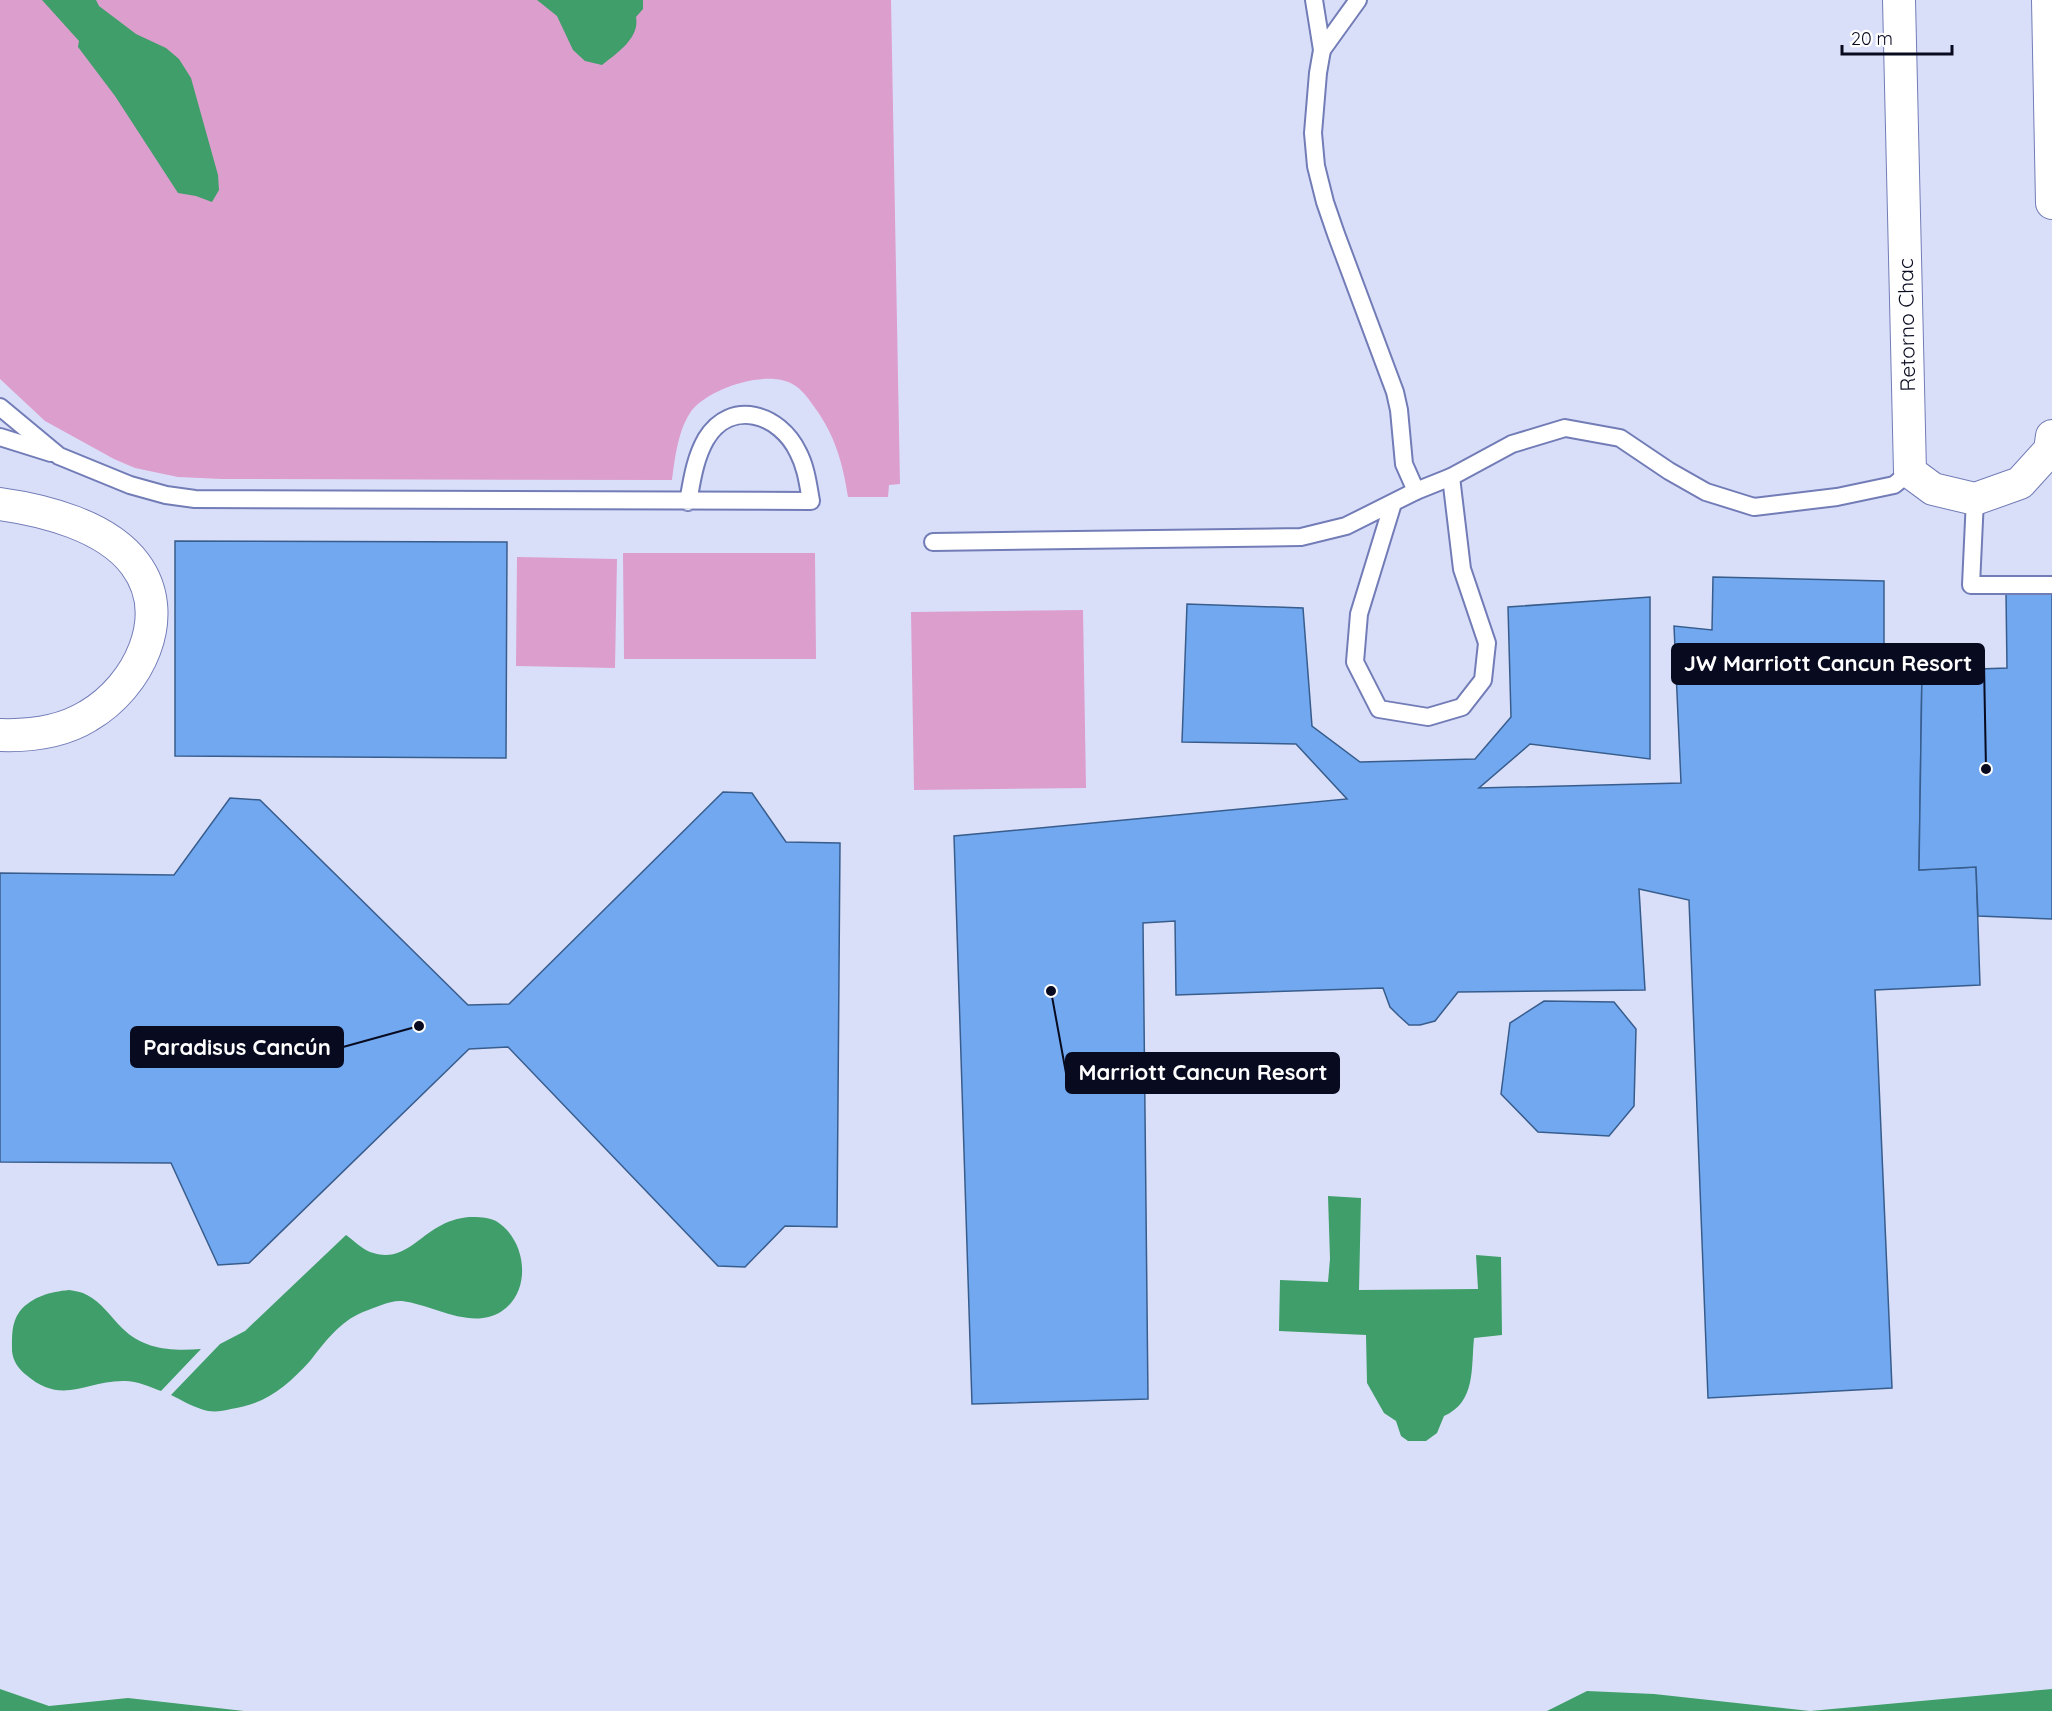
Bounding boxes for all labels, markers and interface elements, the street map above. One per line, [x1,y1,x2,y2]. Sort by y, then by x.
scale bar [1842,18,1952,56]
text: 20 m [1851,27,1893,50]
street label: Retorno Chac [1892,258,1920,392]
callout: JW Marriott Cancun Resort [1672,644,1984,684]
text: JW Marriott Cancun Resort [1684,649,1972,677]
callout: Paradisus Cancún [131,1027,343,1067]
text: Paradisus Cancún [143,1033,331,1061]
callout: Marriott Cancun Resort [1066,1053,1339,1093]
text: Marriott Cancun Resort [1078,1058,1328,1086]

